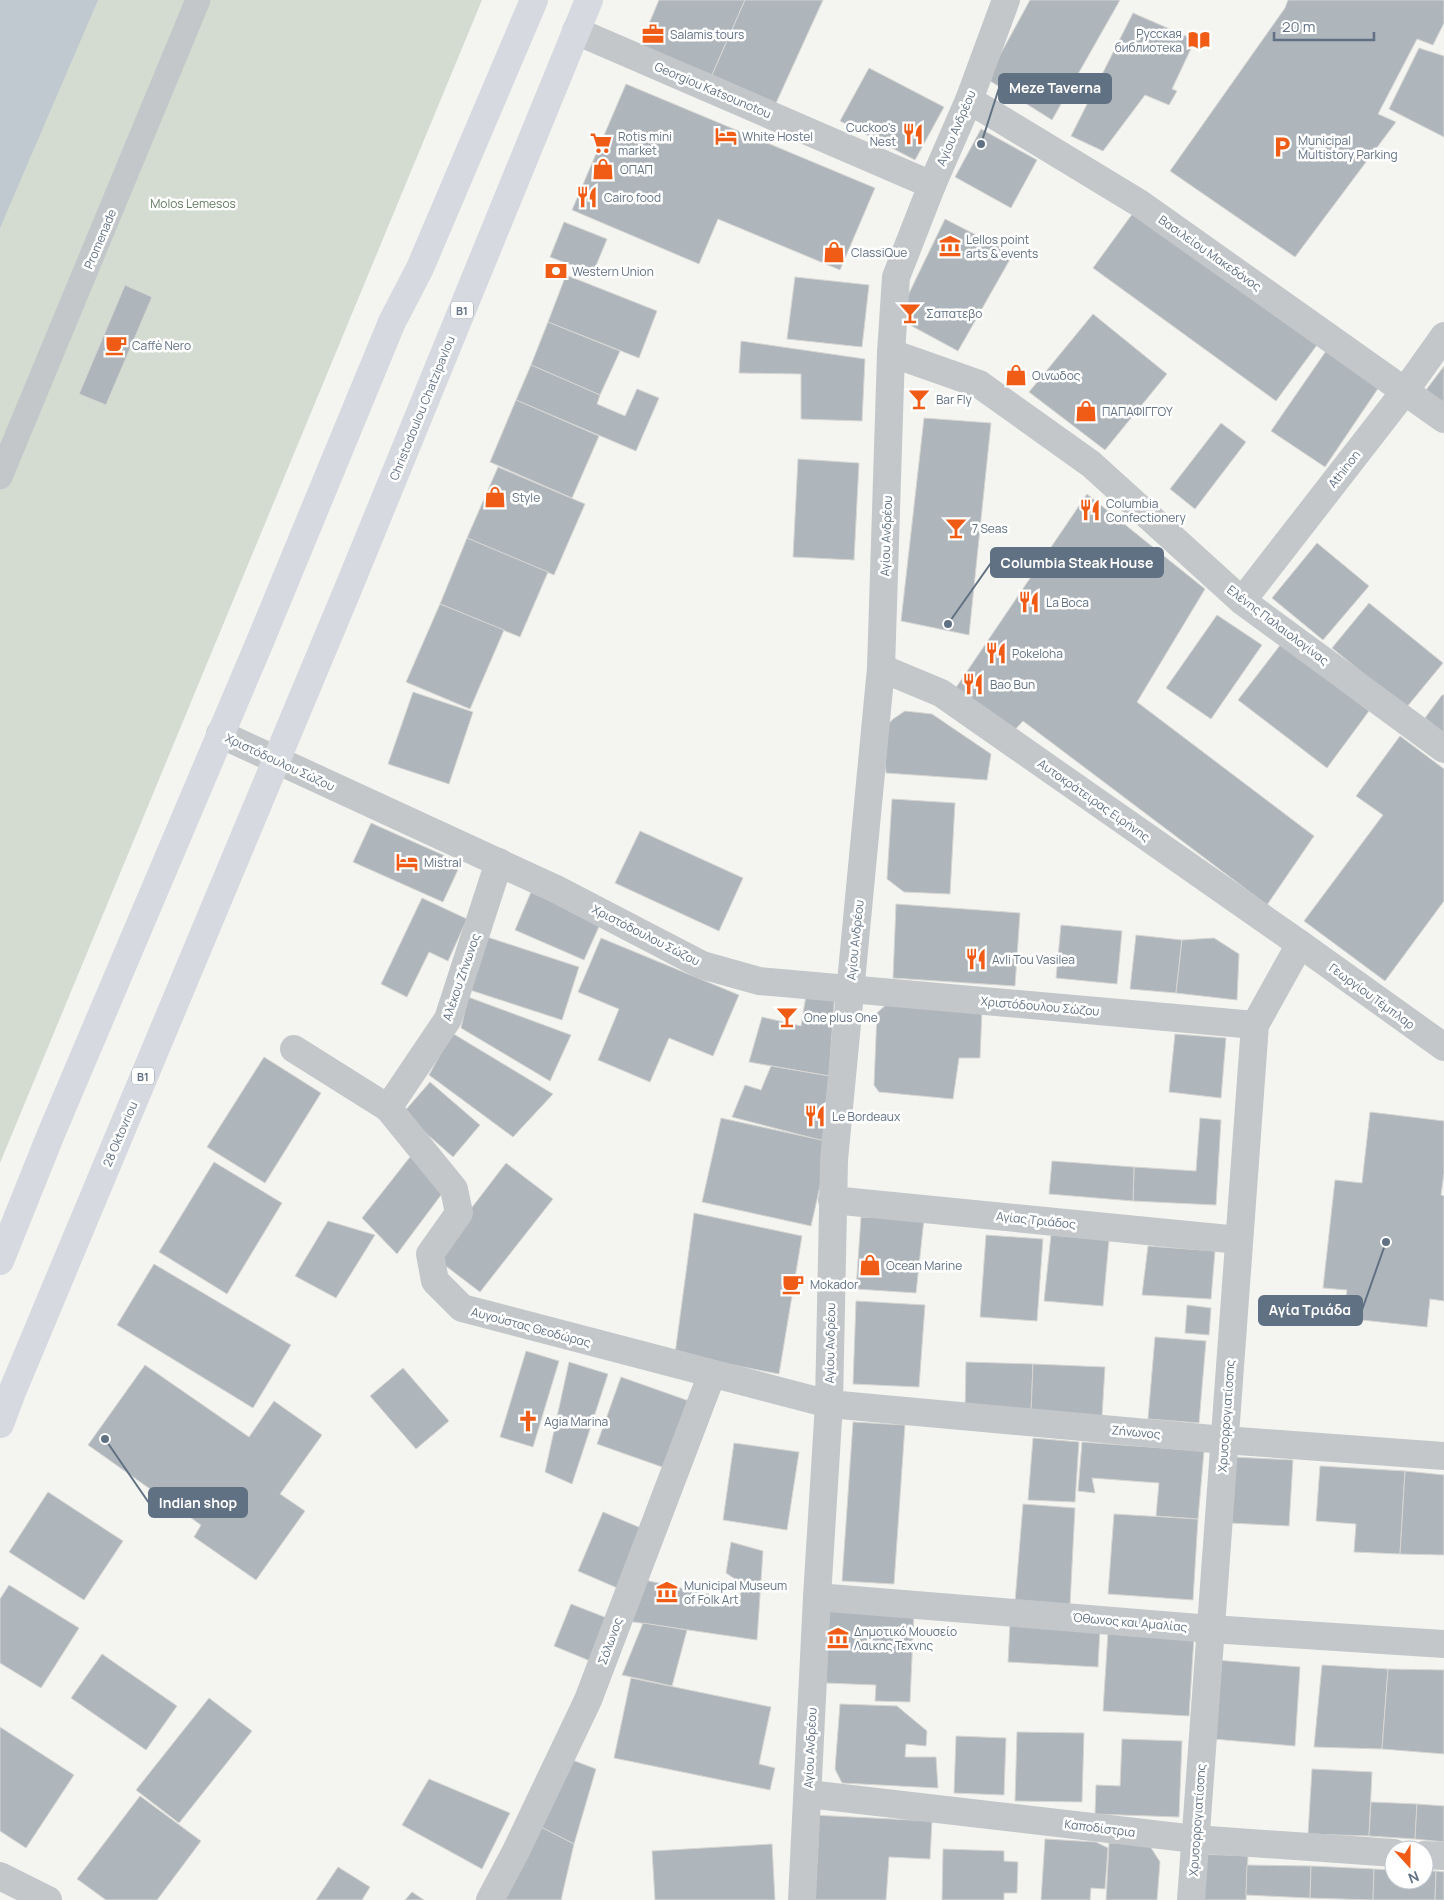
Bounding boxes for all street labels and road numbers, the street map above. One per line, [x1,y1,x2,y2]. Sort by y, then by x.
street label: Georgiou Katsounotou [652,58,774,122]
street label: Αγίου Ανδρέου [932,87,980,168]
street label: Promenade [80,206,120,272]
street label: Βασιλείου Μακεδόνος [1155,211,1265,295]
road number: B1 [451,302,473,318]
street label: Christodoulou Chatzipavlou [385,333,459,483]
street label: Athinon [1324,447,1364,491]
street label: Αγίου Ανδρέου [876,495,896,577]
street label: Ελένης Παλαιολογίνας [1224,581,1333,669]
street label: Χριστόδουλου Σώζου [222,729,338,795]
street label: Αυτοκράτειρας Ειρήνης [1034,755,1154,845]
street label: Αγίου Ανδρέου [842,899,868,981]
street label: Χριστόδουλου Σώζου [589,900,703,970]
street label: Αλέκου Ζήνωνος [438,931,484,1023]
street label: Γεωργίου Τέμπλαρ [1326,959,1418,1033]
street label: Χριστόδουλου Σώζου [980,992,1100,1020]
road number: B1 [132,1068,154,1084]
street label: 28 Oktovriou [99,1099,141,1169]
street label: Αγίας Τριάδος [995,1207,1077,1233]
street label: Αγίου Ανδρέου [821,1302,839,1384]
street label: Αυγούστας Θεοδώρας [469,1303,593,1351]
street label: Χρυσορρογιατίσσης [1214,1359,1238,1473]
street label: Ζήνωνος [1111,1421,1162,1443]
street label: Όθωνος και Αμαλίας [1072,1609,1188,1636]
street label: Σόλωνος [594,1615,626,1667]
street label: Αγίου Ανδρέου [799,1707,821,1789]
street label: Χρυσορρογιατίσσης [1185,1763,1209,1877]
street label: Καποδίστρια [1064,1815,1136,1841]

